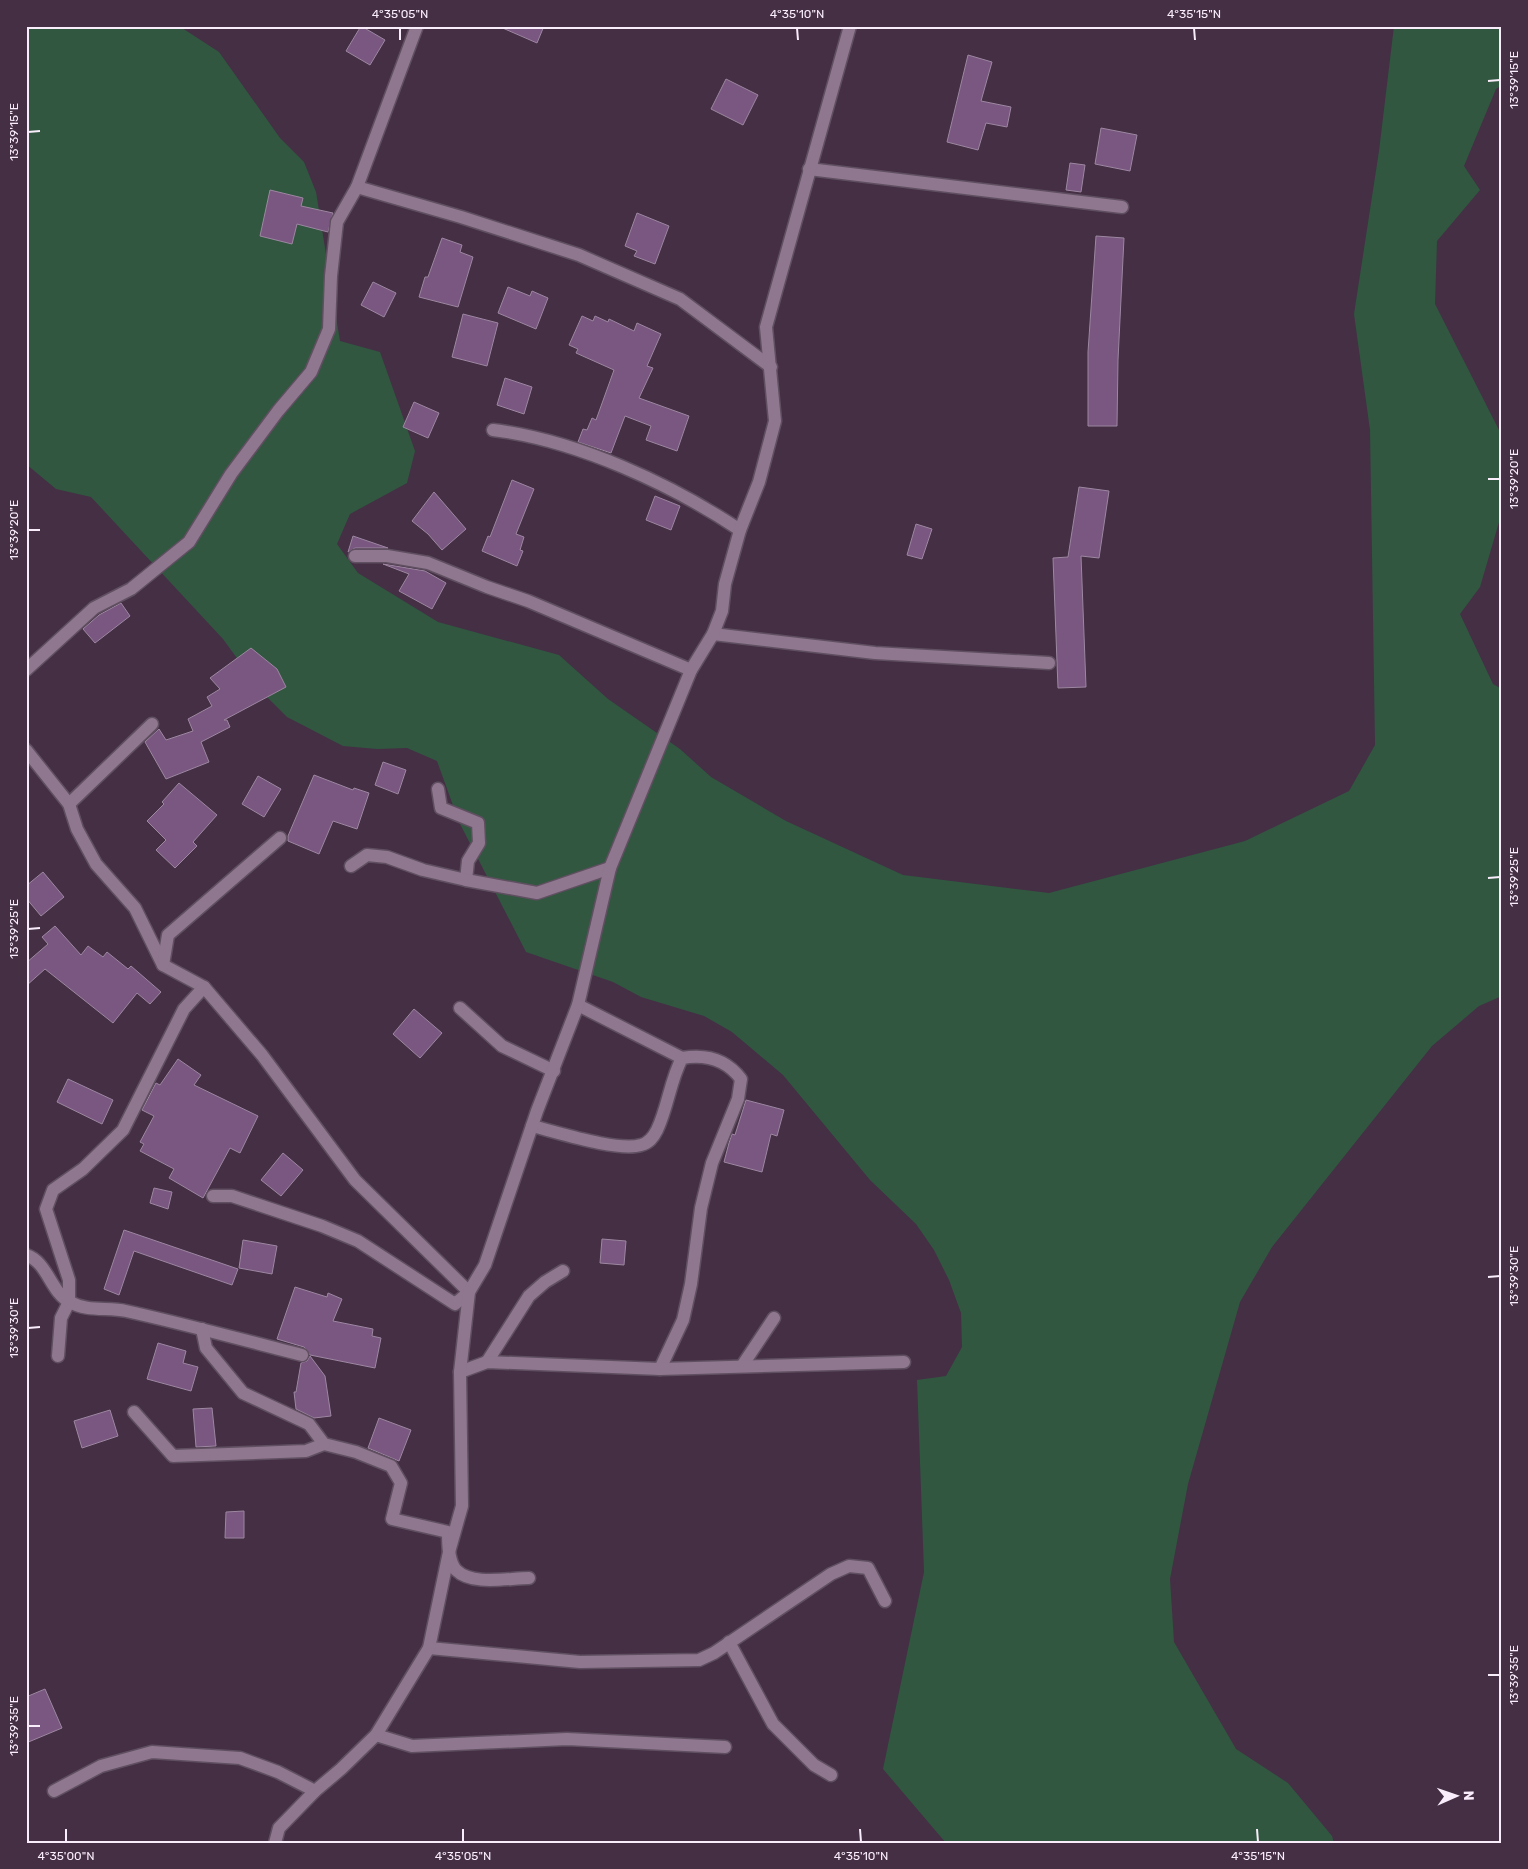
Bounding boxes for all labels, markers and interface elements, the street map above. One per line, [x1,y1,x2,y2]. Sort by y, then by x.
text: 4°35'05"N [372,7,428,21]
text: 4°35'10"N [770,7,824,21]
text: 4°35'15"N [1167,7,1221,21]
text: 13°39'15"E [1507,51,1521,109]
text: 13°39'15"E [7,103,21,161]
text: 13°39'20"E [1507,449,1521,509]
text: 13°39'20"E [7,500,21,560]
text: 13°39'25"E [1507,847,1521,907]
text: 13°39'25"E [7,899,21,959]
text: 13°39'30"E [1507,1246,1521,1306]
text: 13°39'30"E [7,1298,21,1358]
text: 13°39'35"E [1507,1645,1521,1705]
text: 13°39'35"E [7,1696,21,1756]
north arrow [1430,1772,1480,1822]
text: N [1460,1790,1477,1801]
text: 4°35'00"N [37,1849,95,1863]
text: 4°35'05"N [435,1849,491,1863]
text: 4°35'10"N [834,1849,888,1863]
text: 4°35'15"N [1231,1849,1285,1863]

